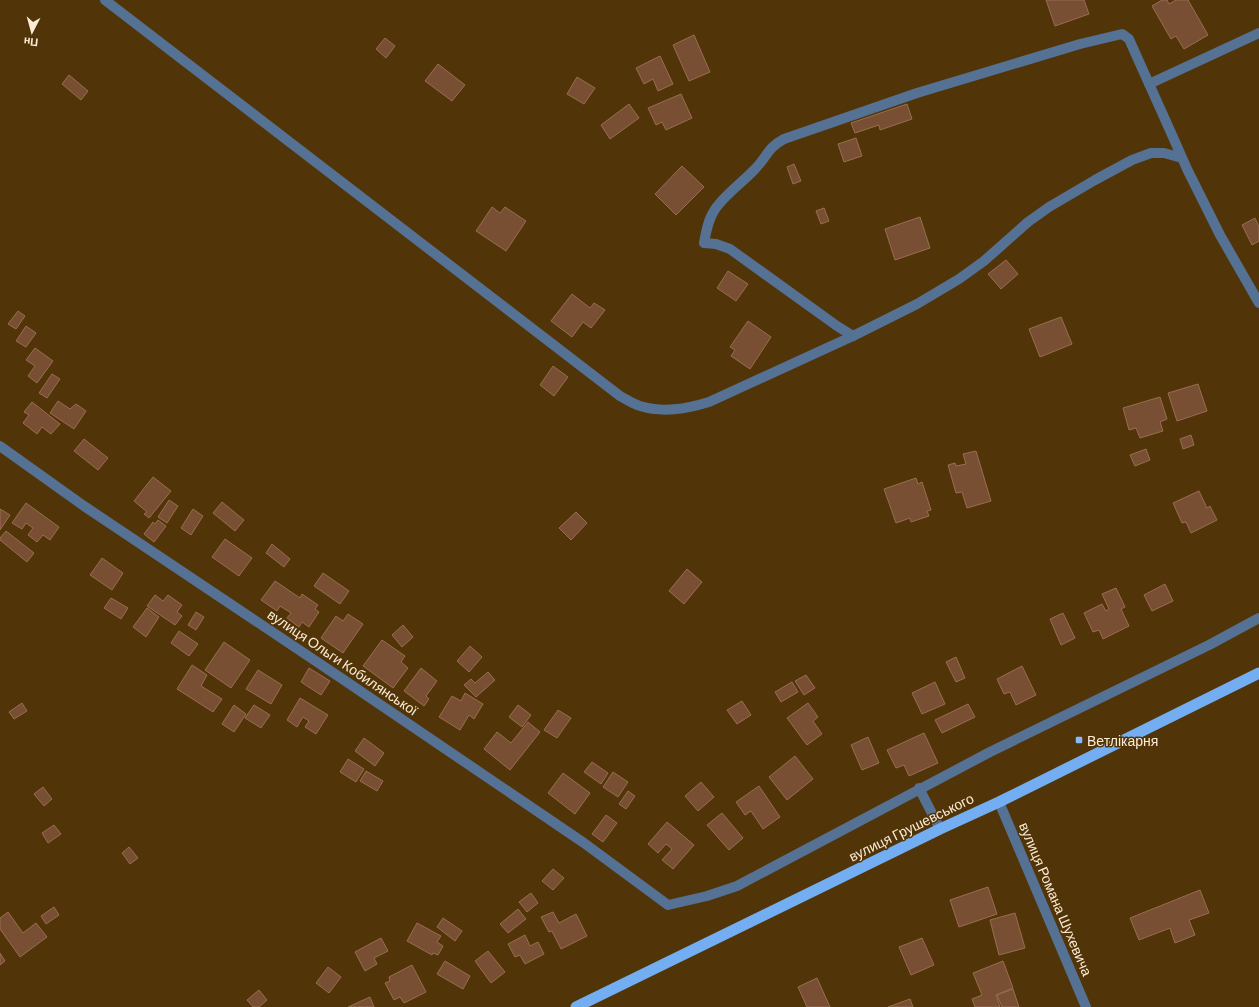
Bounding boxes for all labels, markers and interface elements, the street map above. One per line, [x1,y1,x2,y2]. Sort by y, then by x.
north arrow [12,12,52,52]
text: Пн [23,35,39,50]
street label: вулиця Ольги Кобилянської [265,605,421,719]
place label: Ветлікарня [1087,732,1158,749]
marker: Ветлікарня [1074,735,1084,745]
street label: вулиця Грушевського [846,789,976,865]
street label: вулиця Романа Шухевича [1016,820,1096,979]

